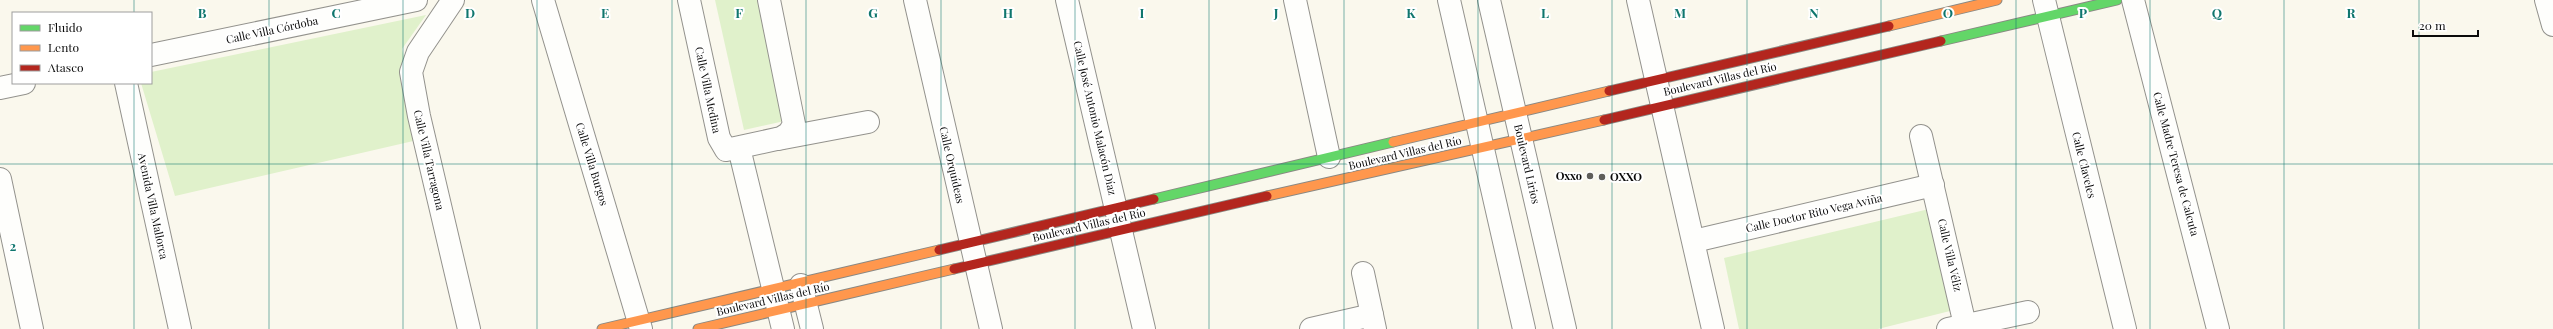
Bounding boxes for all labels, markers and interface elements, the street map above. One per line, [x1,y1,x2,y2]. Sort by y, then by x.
text: B [198,4,207,21]
text: C [331,4,341,21]
text: D [465,4,475,21]
text: E [601,4,609,21]
text: F [735,4,743,21]
text: G [868,4,878,21]
text: H [1003,4,1013,21]
text: I [1140,4,1145,21]
text: J [1273,4,1279,21]
text: K [1406,4,1416,21]
text: L [1541,4,1549,21]
text: M [1674,4,1686,21]
text: N [1809,4,1819,21]
text: O [1943,4,1953,21]
text: P [2079,4,2088,21]
text: Q [2212,4,2223,21]
text: R [2347,4,2357,21]
legend [12,12,152,84]
street label: Calle Villa Córdoba [224,12,320,47]
scale bar [2413,12,2478,38]
text: 20 m [2419,17,2446,33]
text: Fluido [48,19,83,35]
text: Lento [48,39,80,55]
street label: Calle José Antonio Malacón Díaz [1070,39,1121,197]
street label: Calle Villa Medina [692,45,725,135]
street label: Boulevard Villas del Río [1662,58,1778,99]
text: Atasco [47,59,84,75]
street label: Calle Madre Teresa de Calcuta [2150,90,2203,238]
street label: Calle Villa Tarragona [411,108,448,212]
street label: Calle Villa Burgos [573,120,612,207]
street label: Boulevard Lirios [1511,123,1544,205]
street label: Calle Orquídeas [936,125,969,205]
street label: Calle Claveles [2069,130,2100,200]
street label: Boulevard Villas del Río [1347,132,1463,173]
street label: Avenida Villa Mallorca [135,150,172,261]
place label: Oxxo [1556,168,1582,183]
place label: OXXO [1610,169,1642,184]
marker: Oxxo [1585,171,1595,181]
marker: OXXO [1597,172,1607,182]
street label: Calle Doctor Rito Vega Aviña [1744,189,1884,236]
street label: Boulevard Villas del Río [1031,204,1147,245]
street label: Calle Villa Véliz [1935,217,1966,293]
text: 2 [10,237,17,254]
street label: Boulevard Villas del Río [715,278,831,319]

